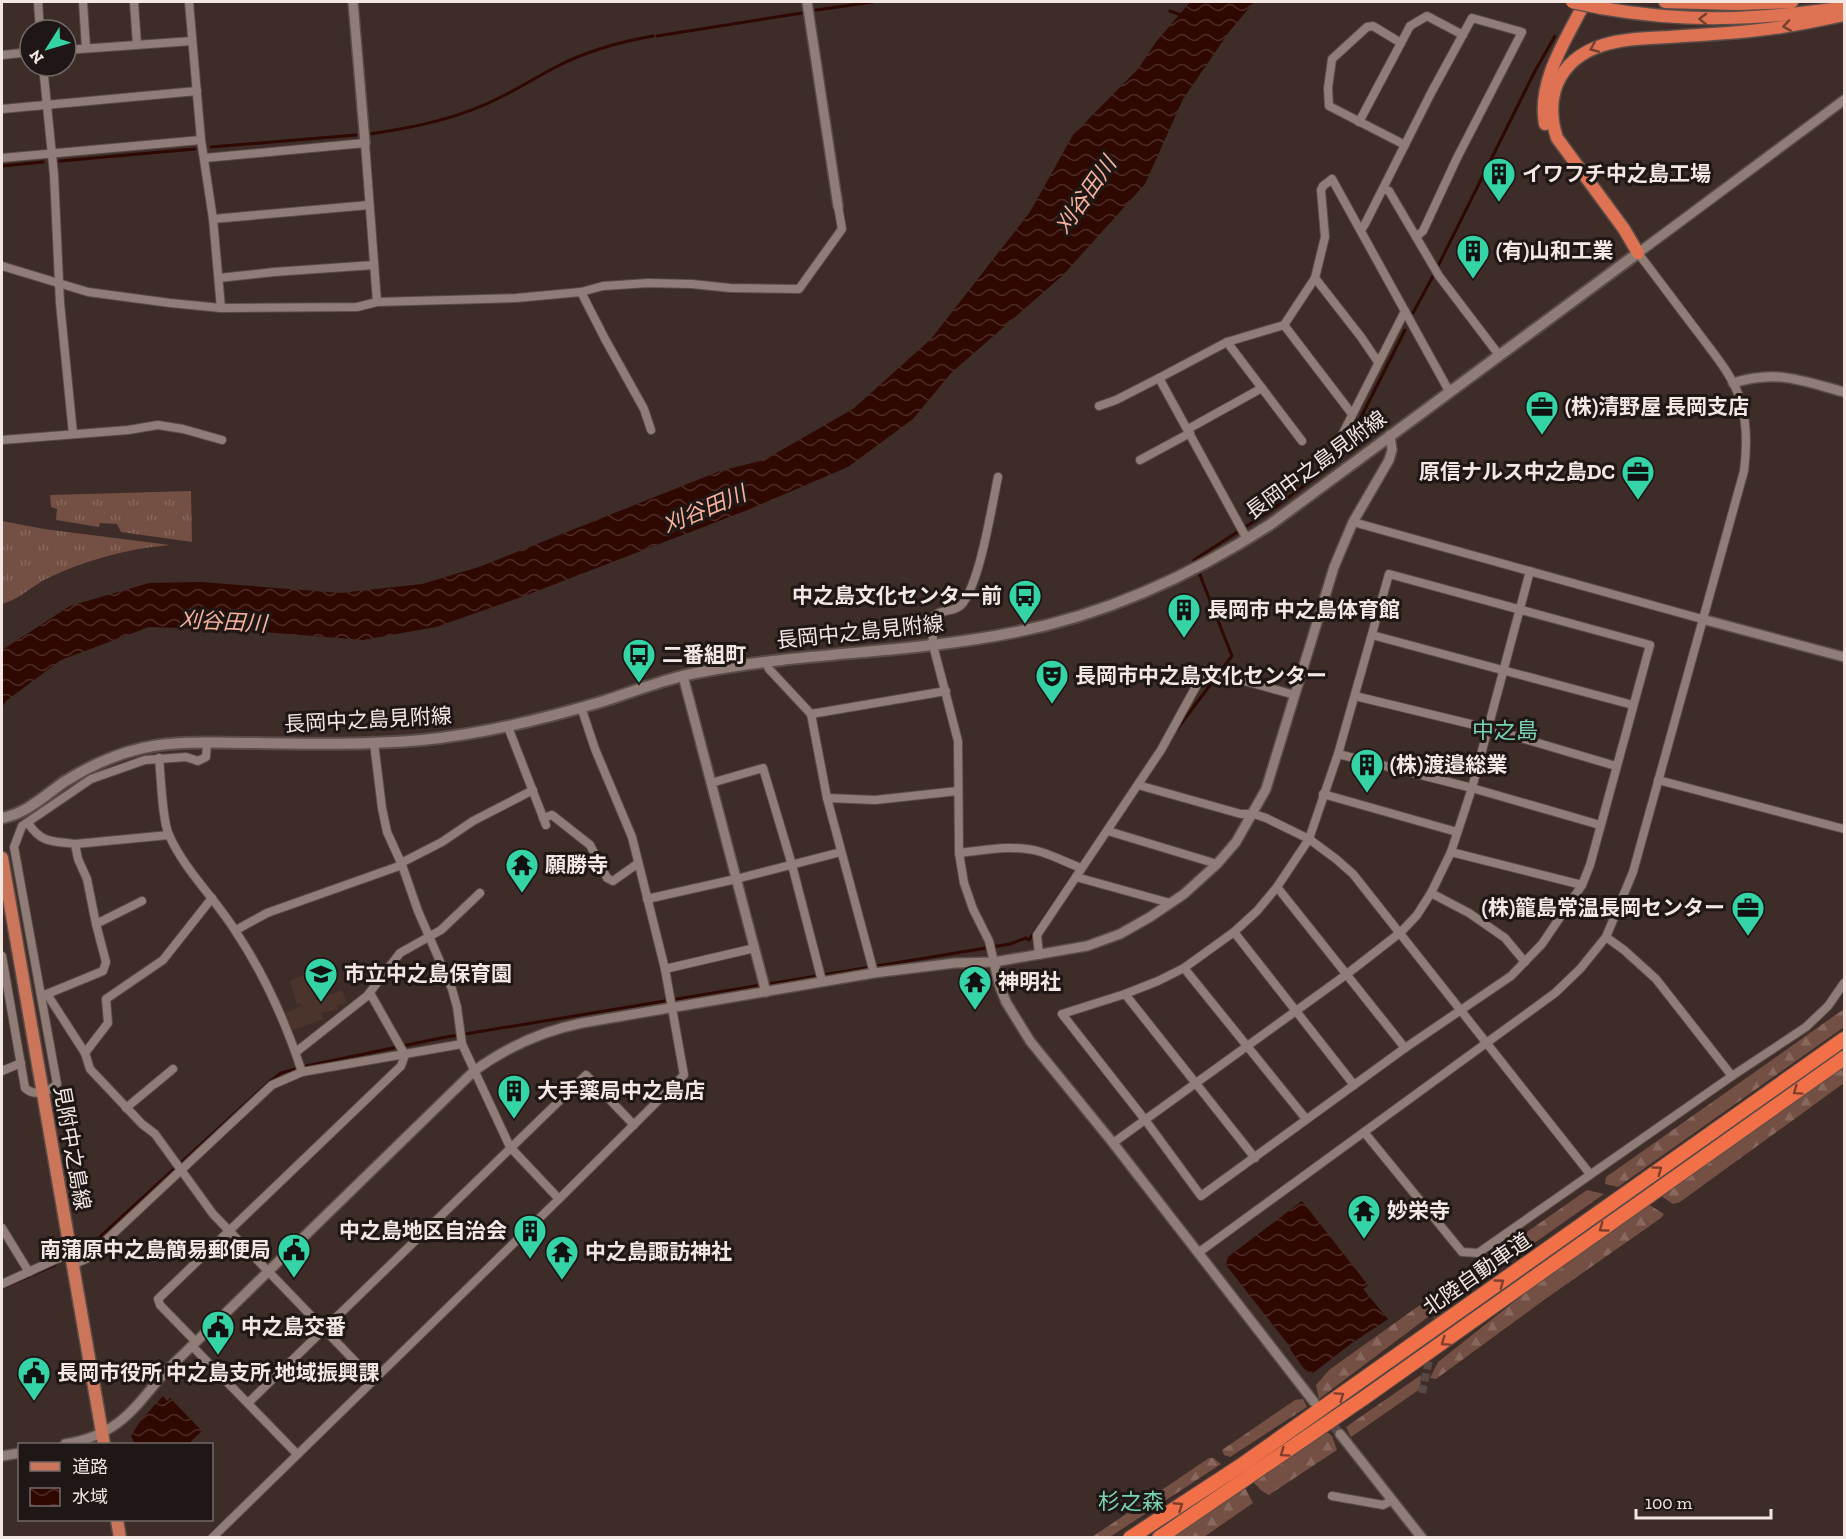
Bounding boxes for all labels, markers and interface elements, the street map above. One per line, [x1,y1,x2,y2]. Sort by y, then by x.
one-way arrow [1698,13,1707,25]
north arrow [18,18,78,78]
one-way arrow [1783,20,1792,32]
one-way arrow [1590,41,1601,53]
text: N [25,46,48,67]
water label: 刈谷田川 [1049,150,1123,239]
building icon: イワフチ中之島工場 [1481,156,1517,203]
place label: イワフチ中之島工場 [1522,161,1711,186]
building icon: (有)山和工業 [1455,233,1491,280]
place label: (有)山和工業 [1496,238,1613,263]
office icon: (株)清野屋 長岡支店 [1524,389,1560,436]
place label: (株)清野屋 長岡支店 [1565,394,1749,419]
street label: 長岡中之島見附線 [1240,405,1391,524]
office icon: 原信ナルス中之島DC [1620,454,1656,501]
place label: 原信ナルス中之島DC [1419,459,1615,484]
water label: 刈谷田川 [658,479,752,539]
bus stop icon: 中之島文化センター前 [1007,578,1043,625]
place label: 中之島文化センター前 [792,583,1002,608]
building icon: 長岡市 中之島体育館 [1166,592,1202,639]
place label: 長岡市 中之島体育館 [1207,597,1400,622]
water label: 刈谷田川 [178,606,270,637]
street label: 長岡中之島見附線 [775,610,945,653]
bus stop icon: 二番組町 [621,637,657,684]
place label: 二番組町 [662,642,746,667]
theatre icon: 長岡市中之島文化センター [1034,658,1070,705]
place label: 長岡市中之島文化センター [1075,663,1327,688]
street label: 長岡中之島見附線 [283,703,453,736]
district label: 中之島 [1472,717,1538,744]
building icon: (株)渡邉総業 [1349,747,1385,794]
place label: (株)渡邉総業 [1390,752,1507,777]
temple icon: 願勝寺 [504,847,540,894]
place label: 願勝寺 [545,852,608,877]
office icon: (株)籠島常温長岡センター [1730,890,1766,937]
place label: (株)籠島常温長岡センター [1482,895,1725,920]
school or university icon: 市立中之島保育園 [303,956,339,1003]
place label: 市立中之島保育園 [344,961,512,986]
temple icon: 神明社 [957,964,993,1011]
place label: 神明社 [998,969,1061,994]
building icon: 大手薬局中之島店 [496,1073,532,1120]
place label: 大手薬局中之島店 [537,1078,705,1103]
street label: 見附中之島線 [49,1084,96,1212]
one-way arrow [1792,1084,1803,1095]
one-way arrow [1652,1166,1663,1177]
temple icon: 妙栄寺 [1346,1193,1382,1240]
place label: 妙栄寺 [1387,1198,1450,1223]
building icon: 中之島地区自治会 [512,1213,548,1260]
place label: 中之島地区自治会 [339,1218,507,1243]
one-way arrow [1599,1221,1610,1232]
street label: 北陸自動車道 [1418,1227,1535,1320]
public building icon: 南蒲原中之島簡易郵便局 [276,1232,312,1279]
temple icon: 中之島諏訪神社 [544,1234,580,1281]
place label: 南蒲原中之島簡易郵便局 [40,1237,271,1262]
place label: 中之島諏訪神社 [585,1239,732,1264]
one-way arrow [1493,1279,1504,1290]
public building icon: 中之島交番 [200,1309,236,1356]
place label: 中之島交番 [241,1314,346,1339]
one-way arrow [1440,1335,1451,1346]
public building icon: 長岡市役所 中之島支所 地域振興課 [16,1355,52,1402]
place label: 長岡市役所 中之島支所 地域振興課 [57,1360,380,1385]
one-way arrow [1334,1392,1345,1403]
legend [18,1443,213,1521]
one-way arrow [1280,1446,1291,1457]
text: 道路 [72,1456,108,1478]
scale bar [1636,1482,1771,1520]
text: 水域 [72,1486,108,1508]
district label: 杉之森 [1098,1488,1164,1515]
text: 100 m [1645,1492,1693,1514]
one-way arrow [1173,1501,1183,1513]

